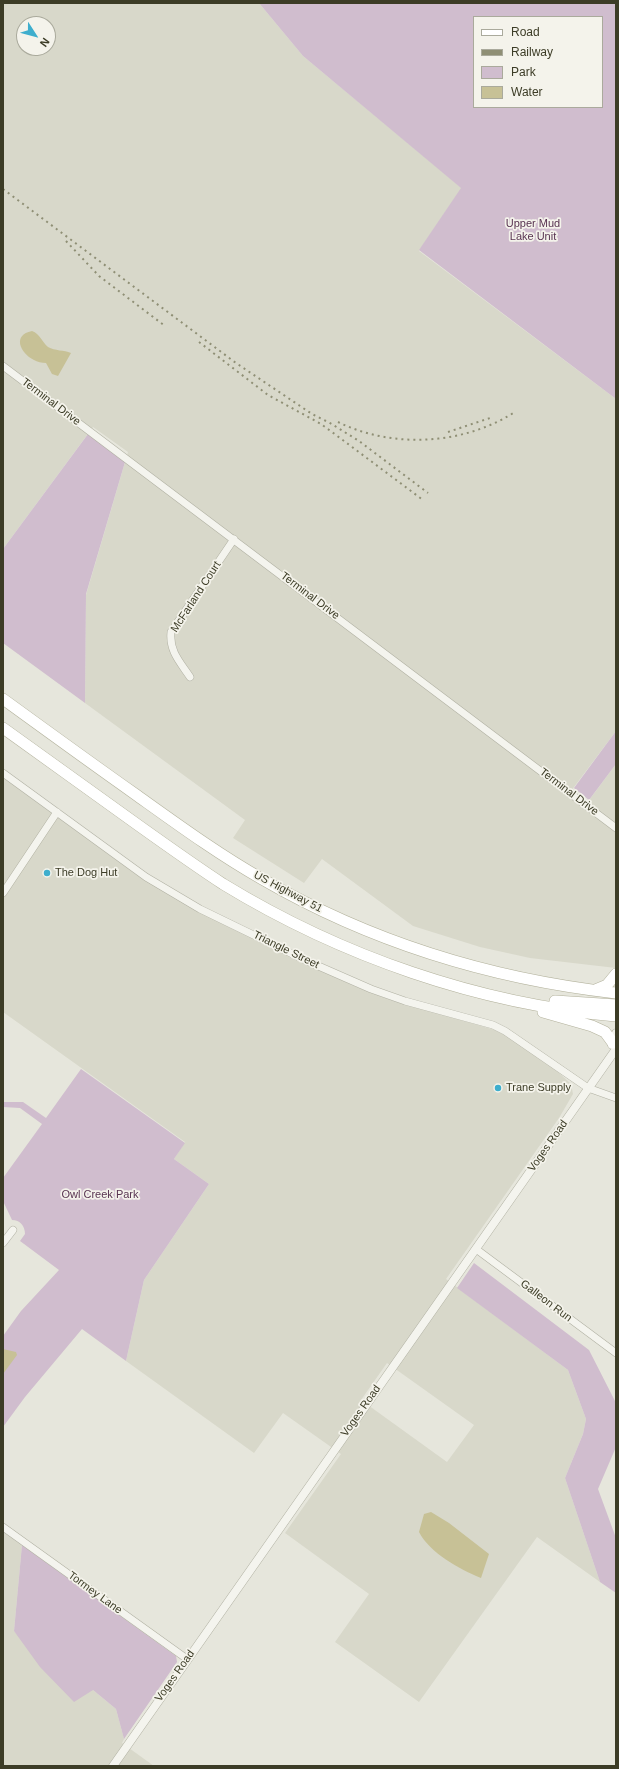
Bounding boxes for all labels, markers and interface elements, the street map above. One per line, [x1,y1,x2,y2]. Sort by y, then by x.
north arrow [16,16,56,56]
legend [473,16,603,108]
text: Road [511,25,540,39]
text: N [38,36,52,49]
text: Railway [511,45,553,59]
text: Park [511,65,536,79]
text: Water [511,85,543,99]
park label: Upper Mud Lake Unit [506,217,560,243]
street label: Terminal Drive [19,376,83,428]
street label: McFarland Court [168,559,224,635]
street label: Terminal Drive [278,570,342,622]
street label: Terminal Drive [537,766,601,818]
place label: The Dog Hut [55,866,117,880]
marker: The Dog Hut [42,868,52,878]
street label: US Highway 51 [251,868,325,916]
street label: Triangle Street [251,928,321,972]
place label: Trane Supply [506,1081,571,1095]
marker: Trane Supply [493,1083,503,1093]
street label: Voges Road [525,1118,571,1174]
park label: Owl Creek Park [61,1188,139,1202]
street label: Galleon Run [518,1277,574,1325]
street label: Voges Road [338,1383,384,1439]
street label: Tormey Lane [65,1569,125,1617]
street label: Voges Road [152,1648,198,1704]

